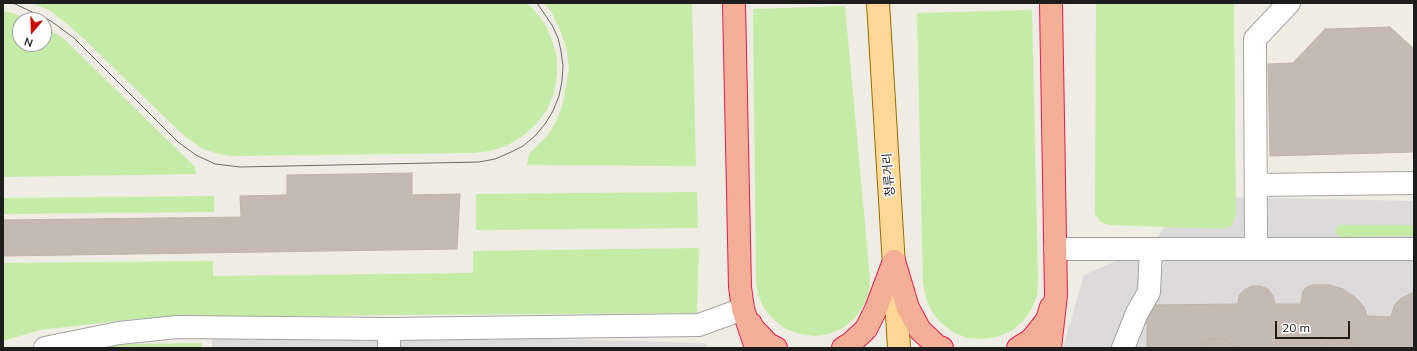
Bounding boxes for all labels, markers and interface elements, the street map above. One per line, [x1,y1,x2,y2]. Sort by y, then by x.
north arrow [12,12,52,52]
text: N [22,34,35,50]
street label: 청류거리 [880,152,898,198]
scale bar [1277,313,1352,339]
text: 20 m [1282,320,1310,335]

